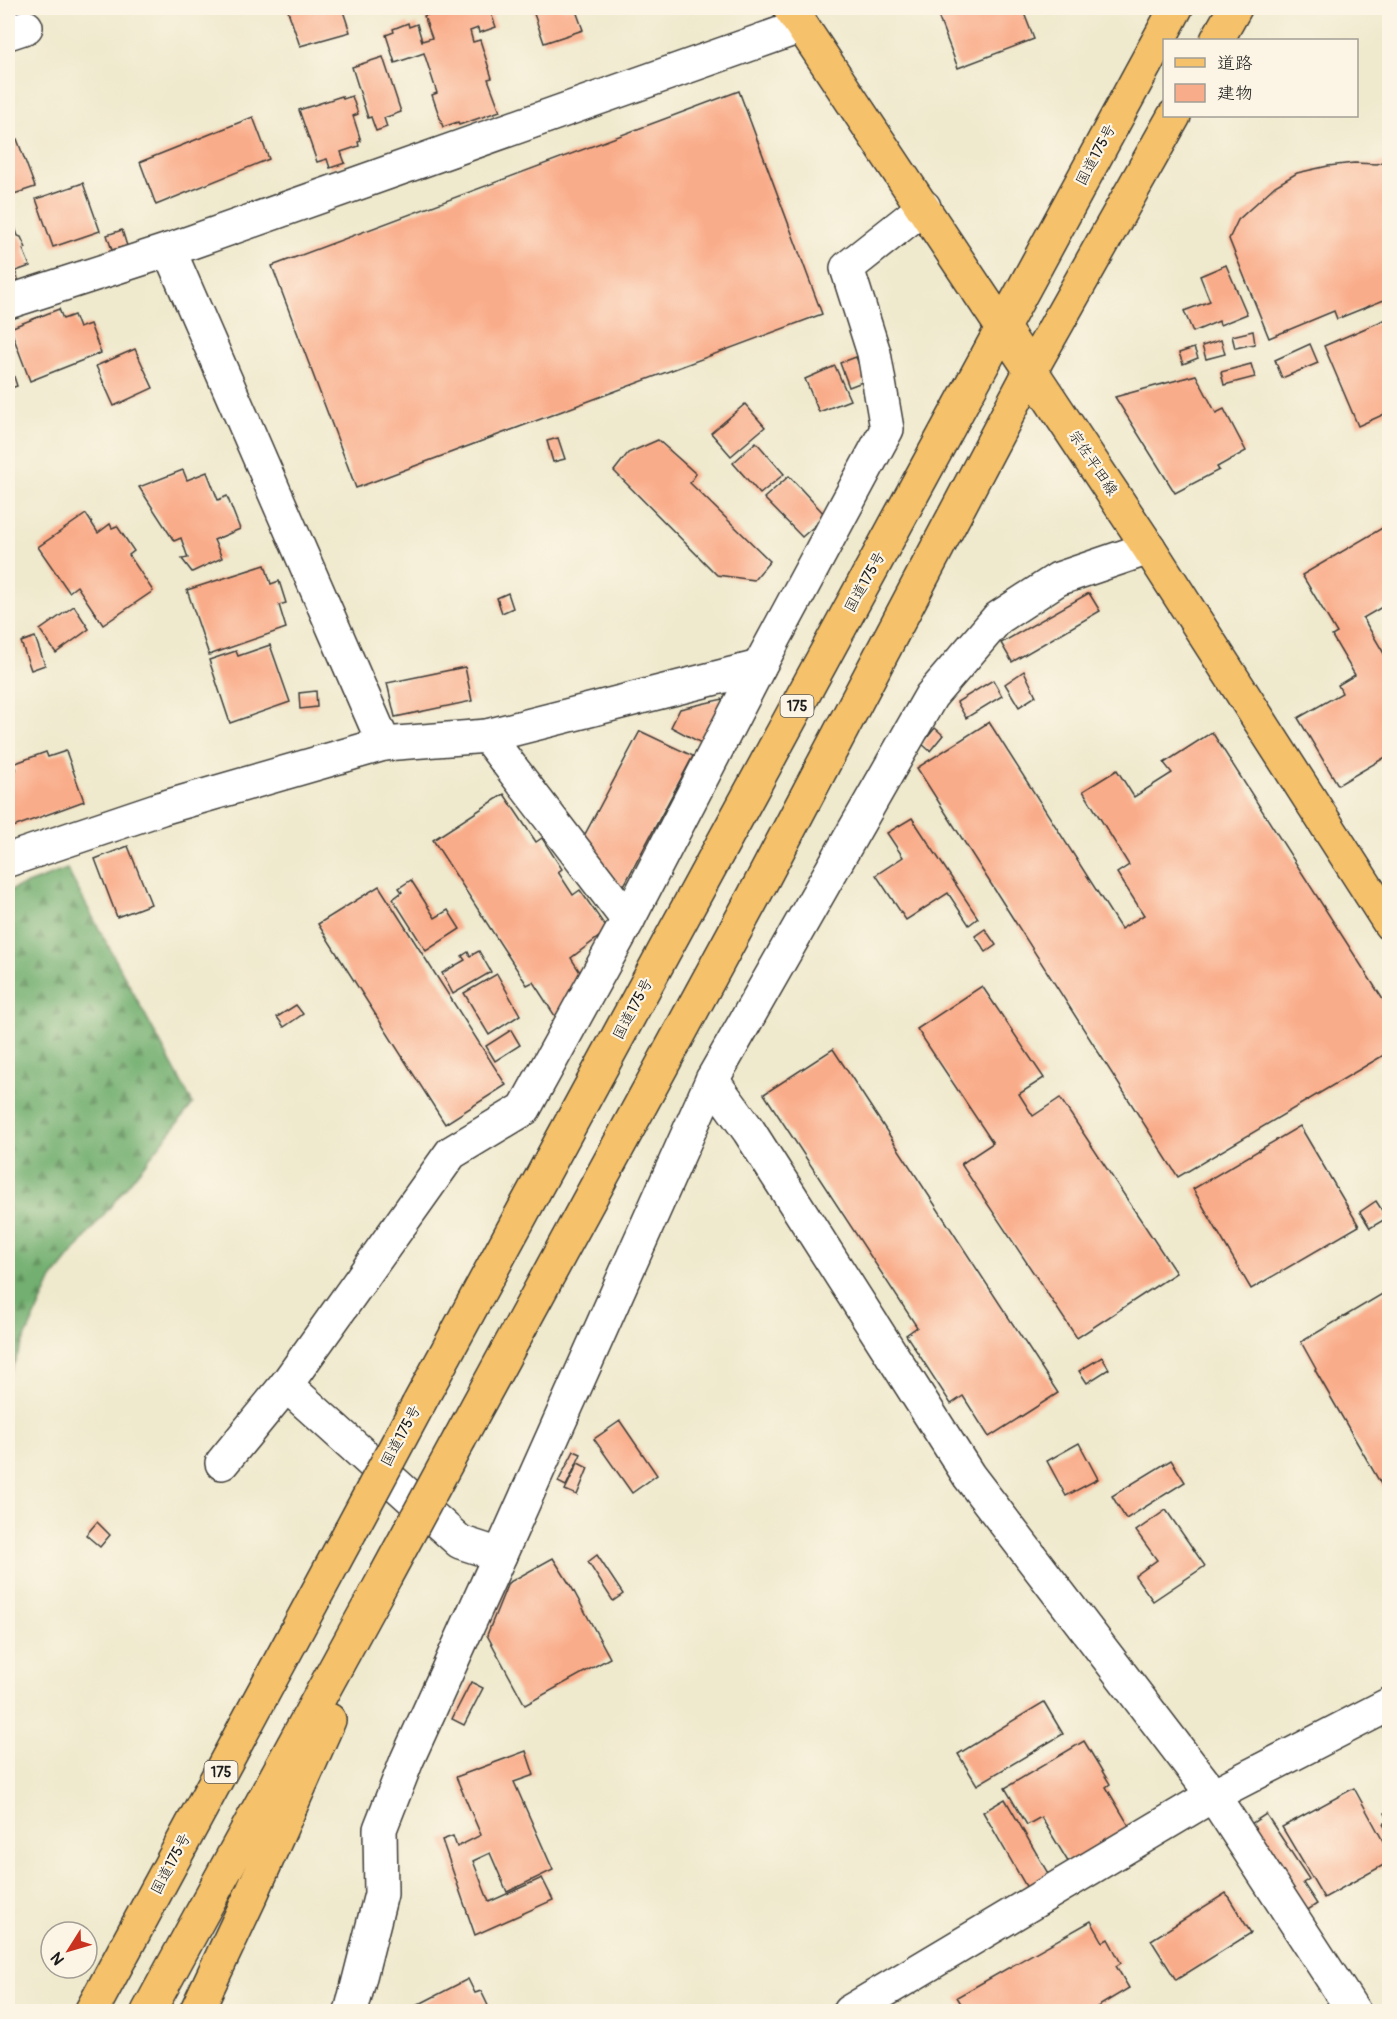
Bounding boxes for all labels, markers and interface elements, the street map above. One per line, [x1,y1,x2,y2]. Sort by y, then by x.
legend [1163,39,1358,117]
text: 道路 [1217,52,1253,75]
text: 建物 [1217,82,1253,105]
street label: 国道175号 [1072,121,1120,189]
street label: 宗佐平田線 [1064,427,1122,499]
street label: 国道175号 [840,548,890,616]
road number: 175 [780,695,814,717]
street label: 国道175号 [609,975,657,1043]
street label: 国道175号 [377,1402,425,1470]
road number: 175 [204,1761,238,1783]
street label: 国道175号 [147,1830,195,1898]
north arrow [39,1920,99,1980]
text: N [46,1948,69,1969]

